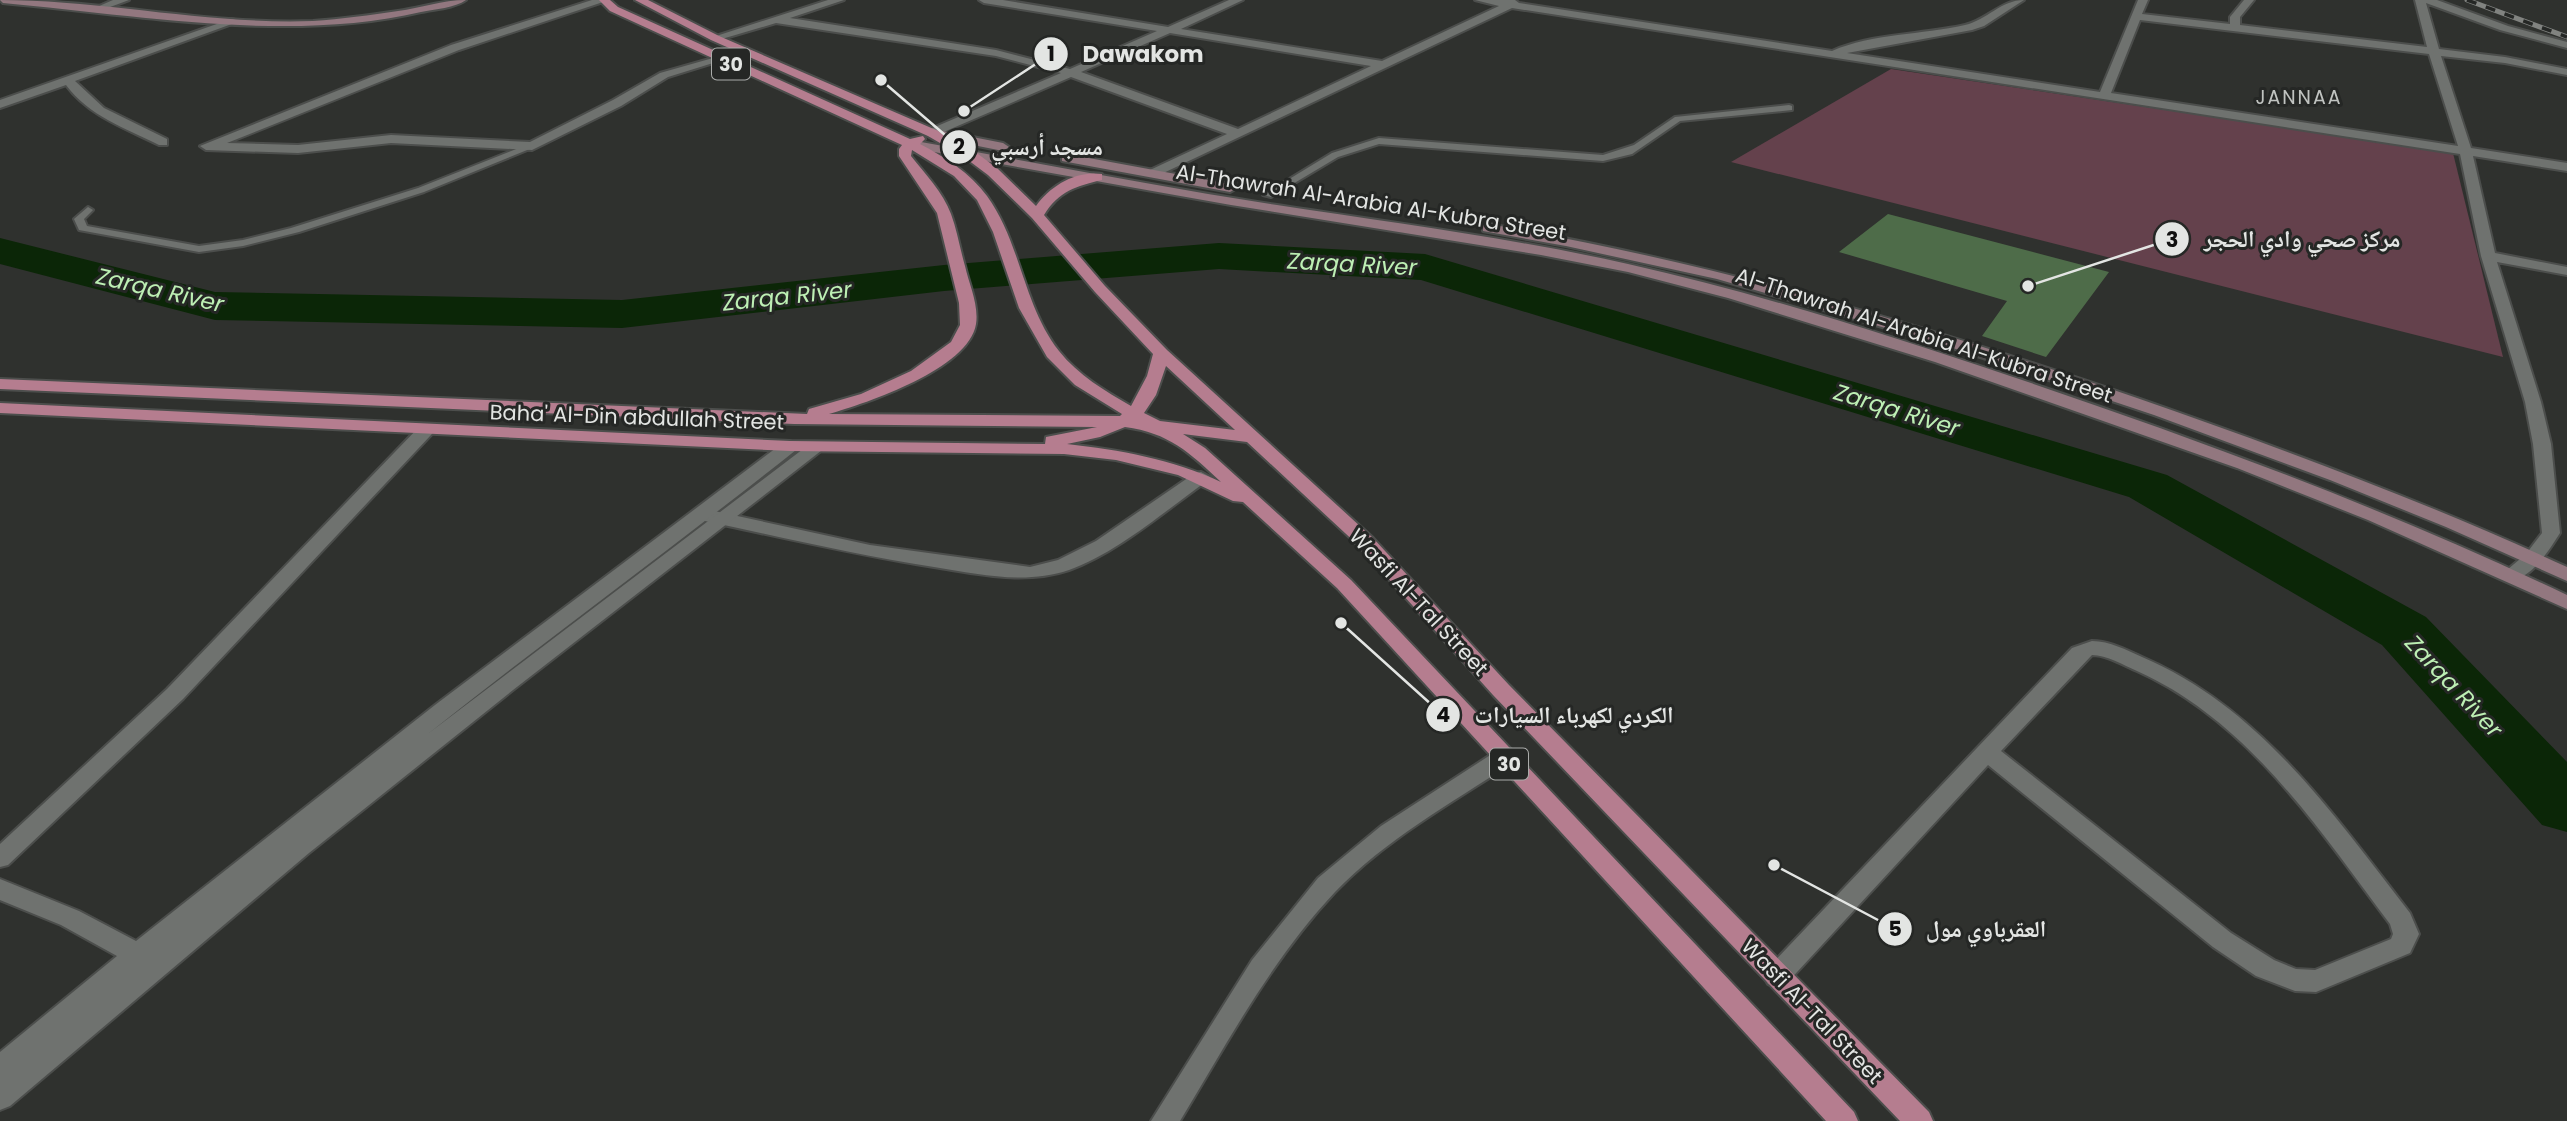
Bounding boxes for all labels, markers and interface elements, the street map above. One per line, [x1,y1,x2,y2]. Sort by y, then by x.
callout: Dawakom [1033,32,1217,76]
text: Dawakom [1082,38,1204,70]
text: 1 [1047,39,1055,68]
road number: 30 [712,48,750,80]
district label: JANNAA [2255,84,2343,111]
callout: مسجد أرسبي [942,125,1117,169]
text: مسجد أرسبي [991,131,1103,166]
text: 2 [953,132,965,161]
street label: Al-Thawrah Al-Arabia Al-Kubra Street [1174,157,1568,247]
callout: مركز صحي وادي الحجر [2154,217,2414,261]
text: مركز صحي وادي الحجر [2203,223,2400,258]
text: 3 [2166,225,2178,254]
water label: Zarqa River [1285,245,1419,283]
water label: Zarqa River [92,260,228,321]
street label: Al-Thawrah Al-Arabia Al-Kubra Street [1732,260,2116,410]
water label: Zarqa River [720,273,855,319]
water label: Zarqa River [1829,375,1965,445]
street label: Baha' Al-Din abdullah Street [489,397,785,437]
street label: Wasfi Al-Tal Street [1343,522,1495,682]
water label: Zarqa River [2397,627,2511,745]
callout: الكردي لكهرباء السيارات [1426,693,1688,737]
text: الكردي لكهرباء السيارات [1474,699,1674,734]
text: 4 [1436,700,1450,729]
road number: 30 [1490,748,1528,779]
callout: العقرباوي مول [1877,907,2061,951]
text: العقرباوي مول [1926,913,2046,948]
text: 5 [1888,914,1902,943]
street label: Wasfi Al-Tal Street [1735,932,1889,1090]

